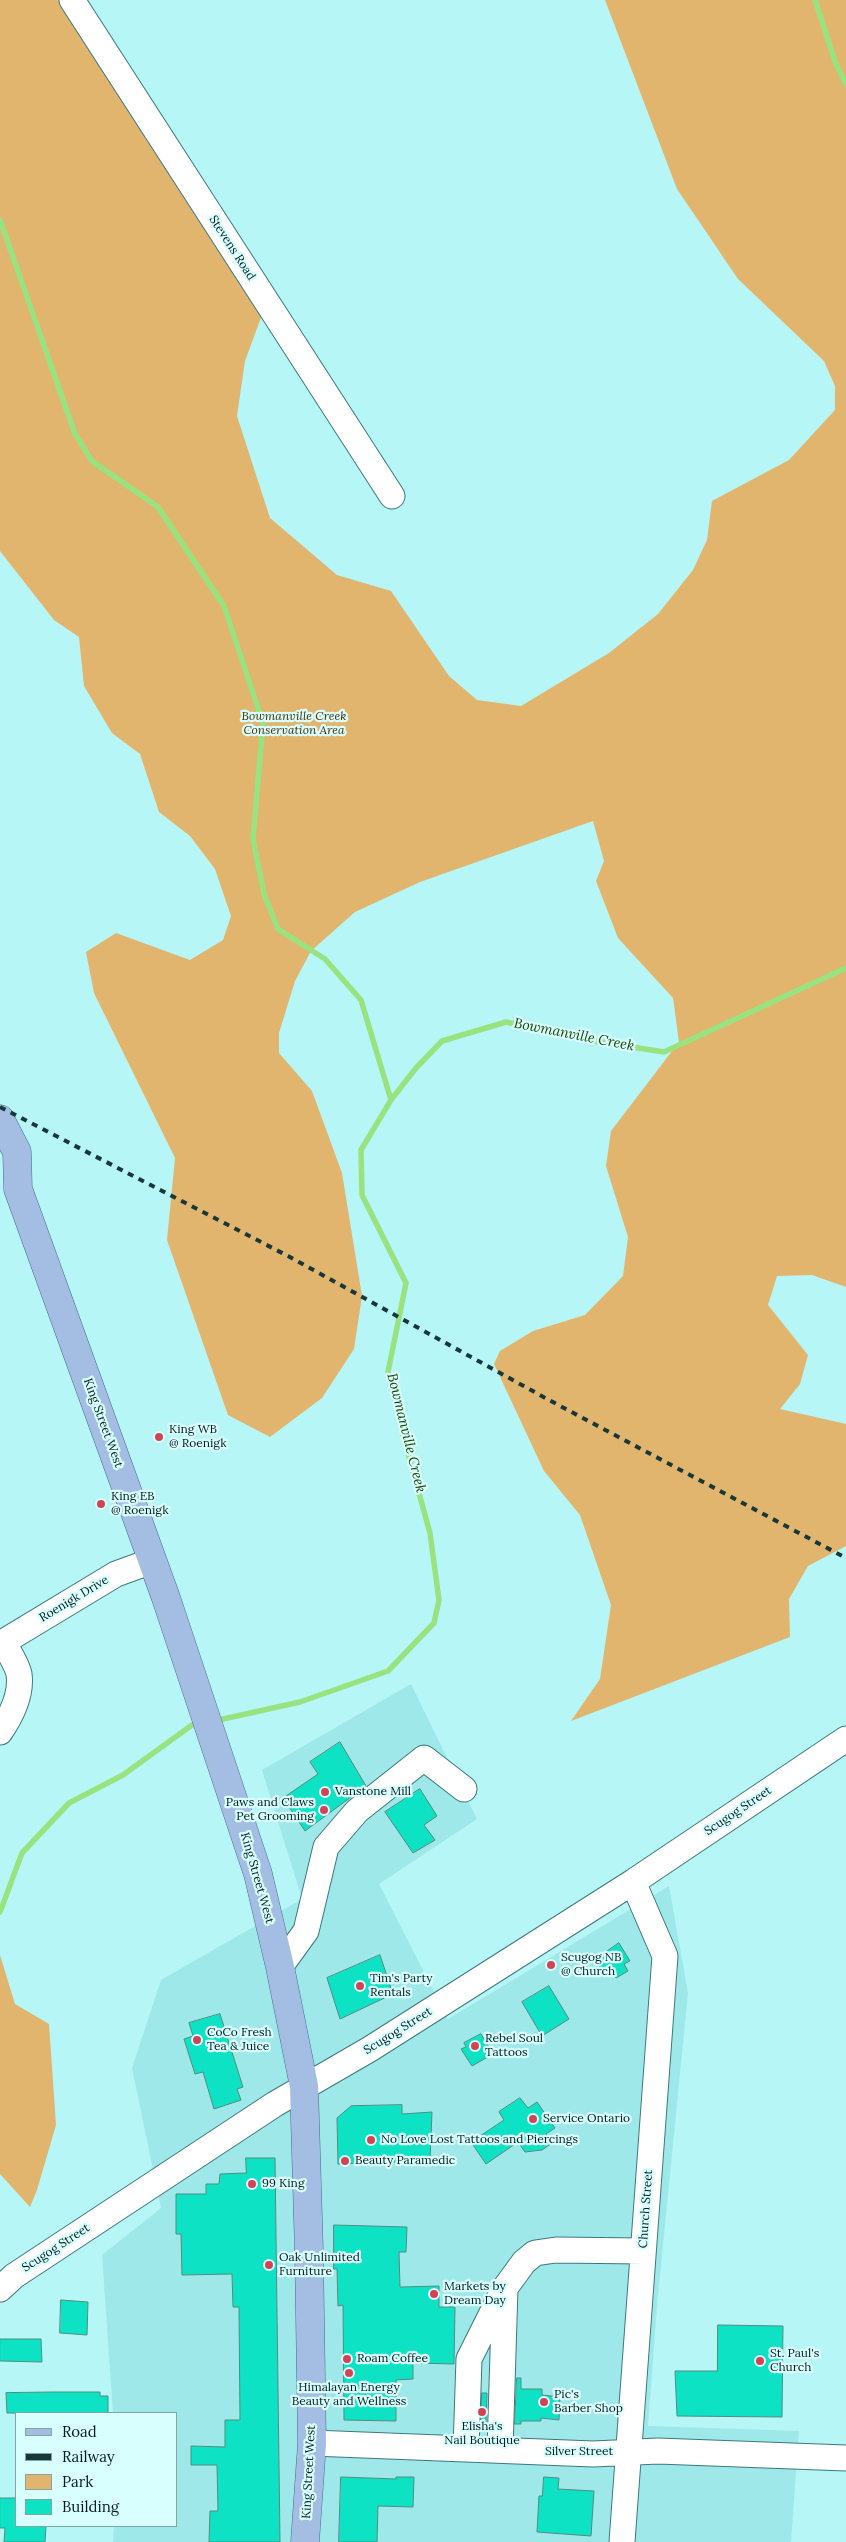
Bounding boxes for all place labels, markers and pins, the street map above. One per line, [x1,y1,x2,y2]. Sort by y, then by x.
place label: King WB @ Roenigk [169,1423,227,1451]
marker: King WB @ Roenigk [153,1431,165,1443]
place label: King EB @ Roenigk [111,1490,169,1518]
marker: King EB @ Roenigk [95,1498,107,1510]
place label: Vanstone Mill [335,1785,411,1799]
marker: Vanstone Mill [319,1786,331,1798]
place label: Paws and Claws Pet Grooming [226,1796,314,1824]
marker: Paws and Claws Pet Grooming [318,1804,330,1816]
place label: Scugog NB @ Church [561,1951,621,1979]
marker: Scugog NB @ Church [545,1959,557,1971]
place label: Tim's Party Rentals [370,1972,432,2000]
marker: Tim's Party Rentals [354,1980,366,1992]
place label: CoCo Fresh Tea & Juice [207,2026,272,2054]
place label: Rebel Soul Tattoos [485,2032,543,2060]
marker: CoCo Fresh Tea & Juice [191,2034,203,2046]
marker: Rebel Soul Tattoos [469,2040,481,2052]
place label: Service Ontario [543,2112,630,2126]
marker: Service Ontario [527,2113,539,2125]
place label: No Love Lost Tattoos and Piercings [381,2133,578,2147]
marker: No Love Lost Tattoos and Piercings [365,2134,377,2146]
place label: Beauty Paramedic [355,2154,455,2168]
marker: Beauty Paramedic [339,2155,351,2167]
place label: 99 King [262,2177,305,2191]
marker: 99 King [246,2178,258,2190]
place label: Oak Unlimited Furniture [279,2251,360,2279]
marker: Oak Unlimited Furniture [263,2259,275,2271]
place label: Markets by Dream Day [444,2280,506,2308]
marker: Markets by Dream Day [428,2288,440,2300]
place label: St. Paul's Church [770,2347,819,2375]
place label: Roam Coffee [357,2352,428,2366]
marker: Roam Coffee [341,2353,353,2365]
marker: St. Paul's Church [754,2355,766,2367]
marker: Himalayan Energy Beauty and Wellness [343,2367,355,2379]
place label: Himalayan Energy Beauty and Wellness [292,2381,406,2409]
place label: Pic's Barber Shop [554,2388,623,2416]
marker: Pic's Barber Shop [538,2396,550,2408]
marker: Elisha's Nail Boutique [476,2406,488,2418]
place label: Elisha's Nail Boutique [444,2420,520,2448]

